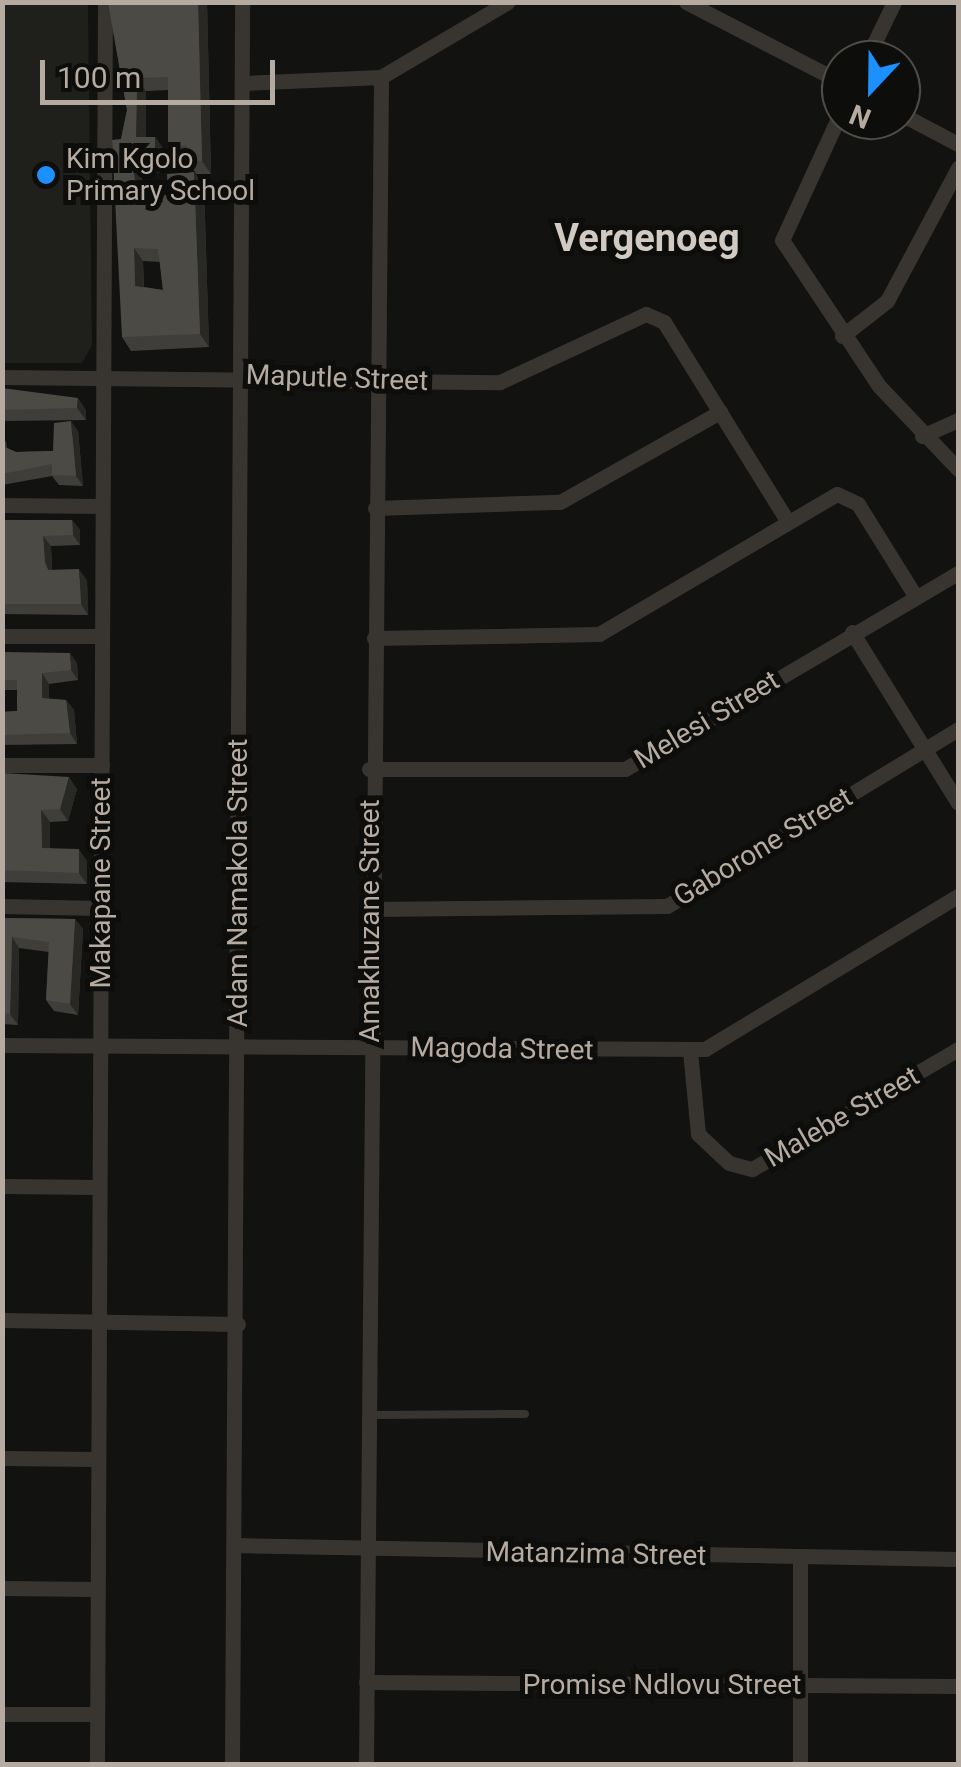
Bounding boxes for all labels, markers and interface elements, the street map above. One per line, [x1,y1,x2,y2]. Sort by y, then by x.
scale bar [45,40,280,102]
north arrow [821,40,921,140]
text: 100 m [57,60,141,95]
text: N [845,97,876,135]
place label: Kim Kgolo Primary School [66,142,255,208]
marker: Kim Kgolo Primary School [35,164,57,186]
district label: Vergenoeg [554,216,740,262]
street label: Maputle Street [245,358,429,398]
street label: Melesi Street [628,664,786,776]
street label: Adam Namakola Street [221,739,255,1027]
street label: Makapane Street [84,777,118,989]
street label: Gaborone Street [668,781,858,913]
street label: Amakhuzane Street [353,799,387,1043]
street label: Magoda Street [410,1031,594,1067]
street label: Malebe Street [759,1059,925,1175]
street label: Matanzima Street [485,1535,707,1573]
street label: Promise Ndlovu Street [523,1668,801,1702]

